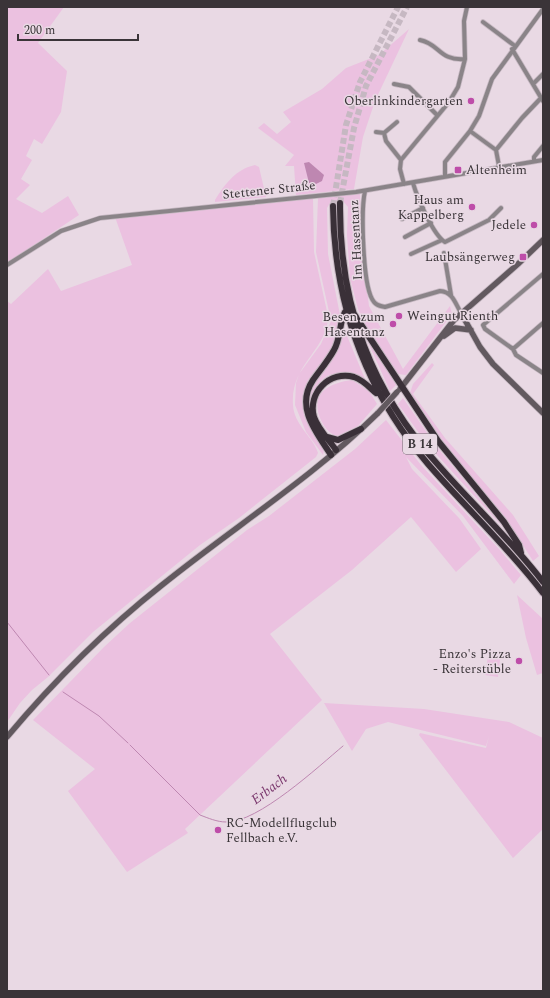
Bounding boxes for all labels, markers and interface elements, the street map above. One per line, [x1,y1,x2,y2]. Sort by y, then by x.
scale bar [18,16,138,42]
text: 200 m [24,21,55,40]
place label: Oberlinkindergarten [344,91,463,111]
marker: Oberlinkindergarten [466,96,476,106]
place label: Altenheim [466,160,527,180]
marker: Altenheim [453,165,463,175]
street label: Stettener Straße [222,175,316,205]
place label: Haus am Kappelberg [398,190,464,225]
street label: Im Hasentanz [344,199,368,281]
marker: Haus am Kappelberg [467,202,477,212]
place label: Jedele [491,215,526,235]
marker: Jedele [529,220,539,230]
place label: Laubsängerweg [425,247,515,267]
marker: Laubsängerweg [518,252,528,262]
place label: Weingut Rienth [407,306,499,326]
place label: Besen zum Hasentanz [323,307,385,342]
marker: Weingut Rienth [394,311,404,321]
marker: Besen zum Hasentanz [388,319,398,329]
road number: B 14 [403,434,437,454]
place label: Enzo's Pizza - Reiterstüble [433,644,512,679]
marker: Enzo's Pizza - Reiterstüble [514,656,524,666]
water label: Erbach [247,768,291,810]
place label: RC-Modellflugclub Fellbach e.V. [226,813,337,848]
marker: RC-Modellflugclub Fellbach e.V. [213,825,223,835]

